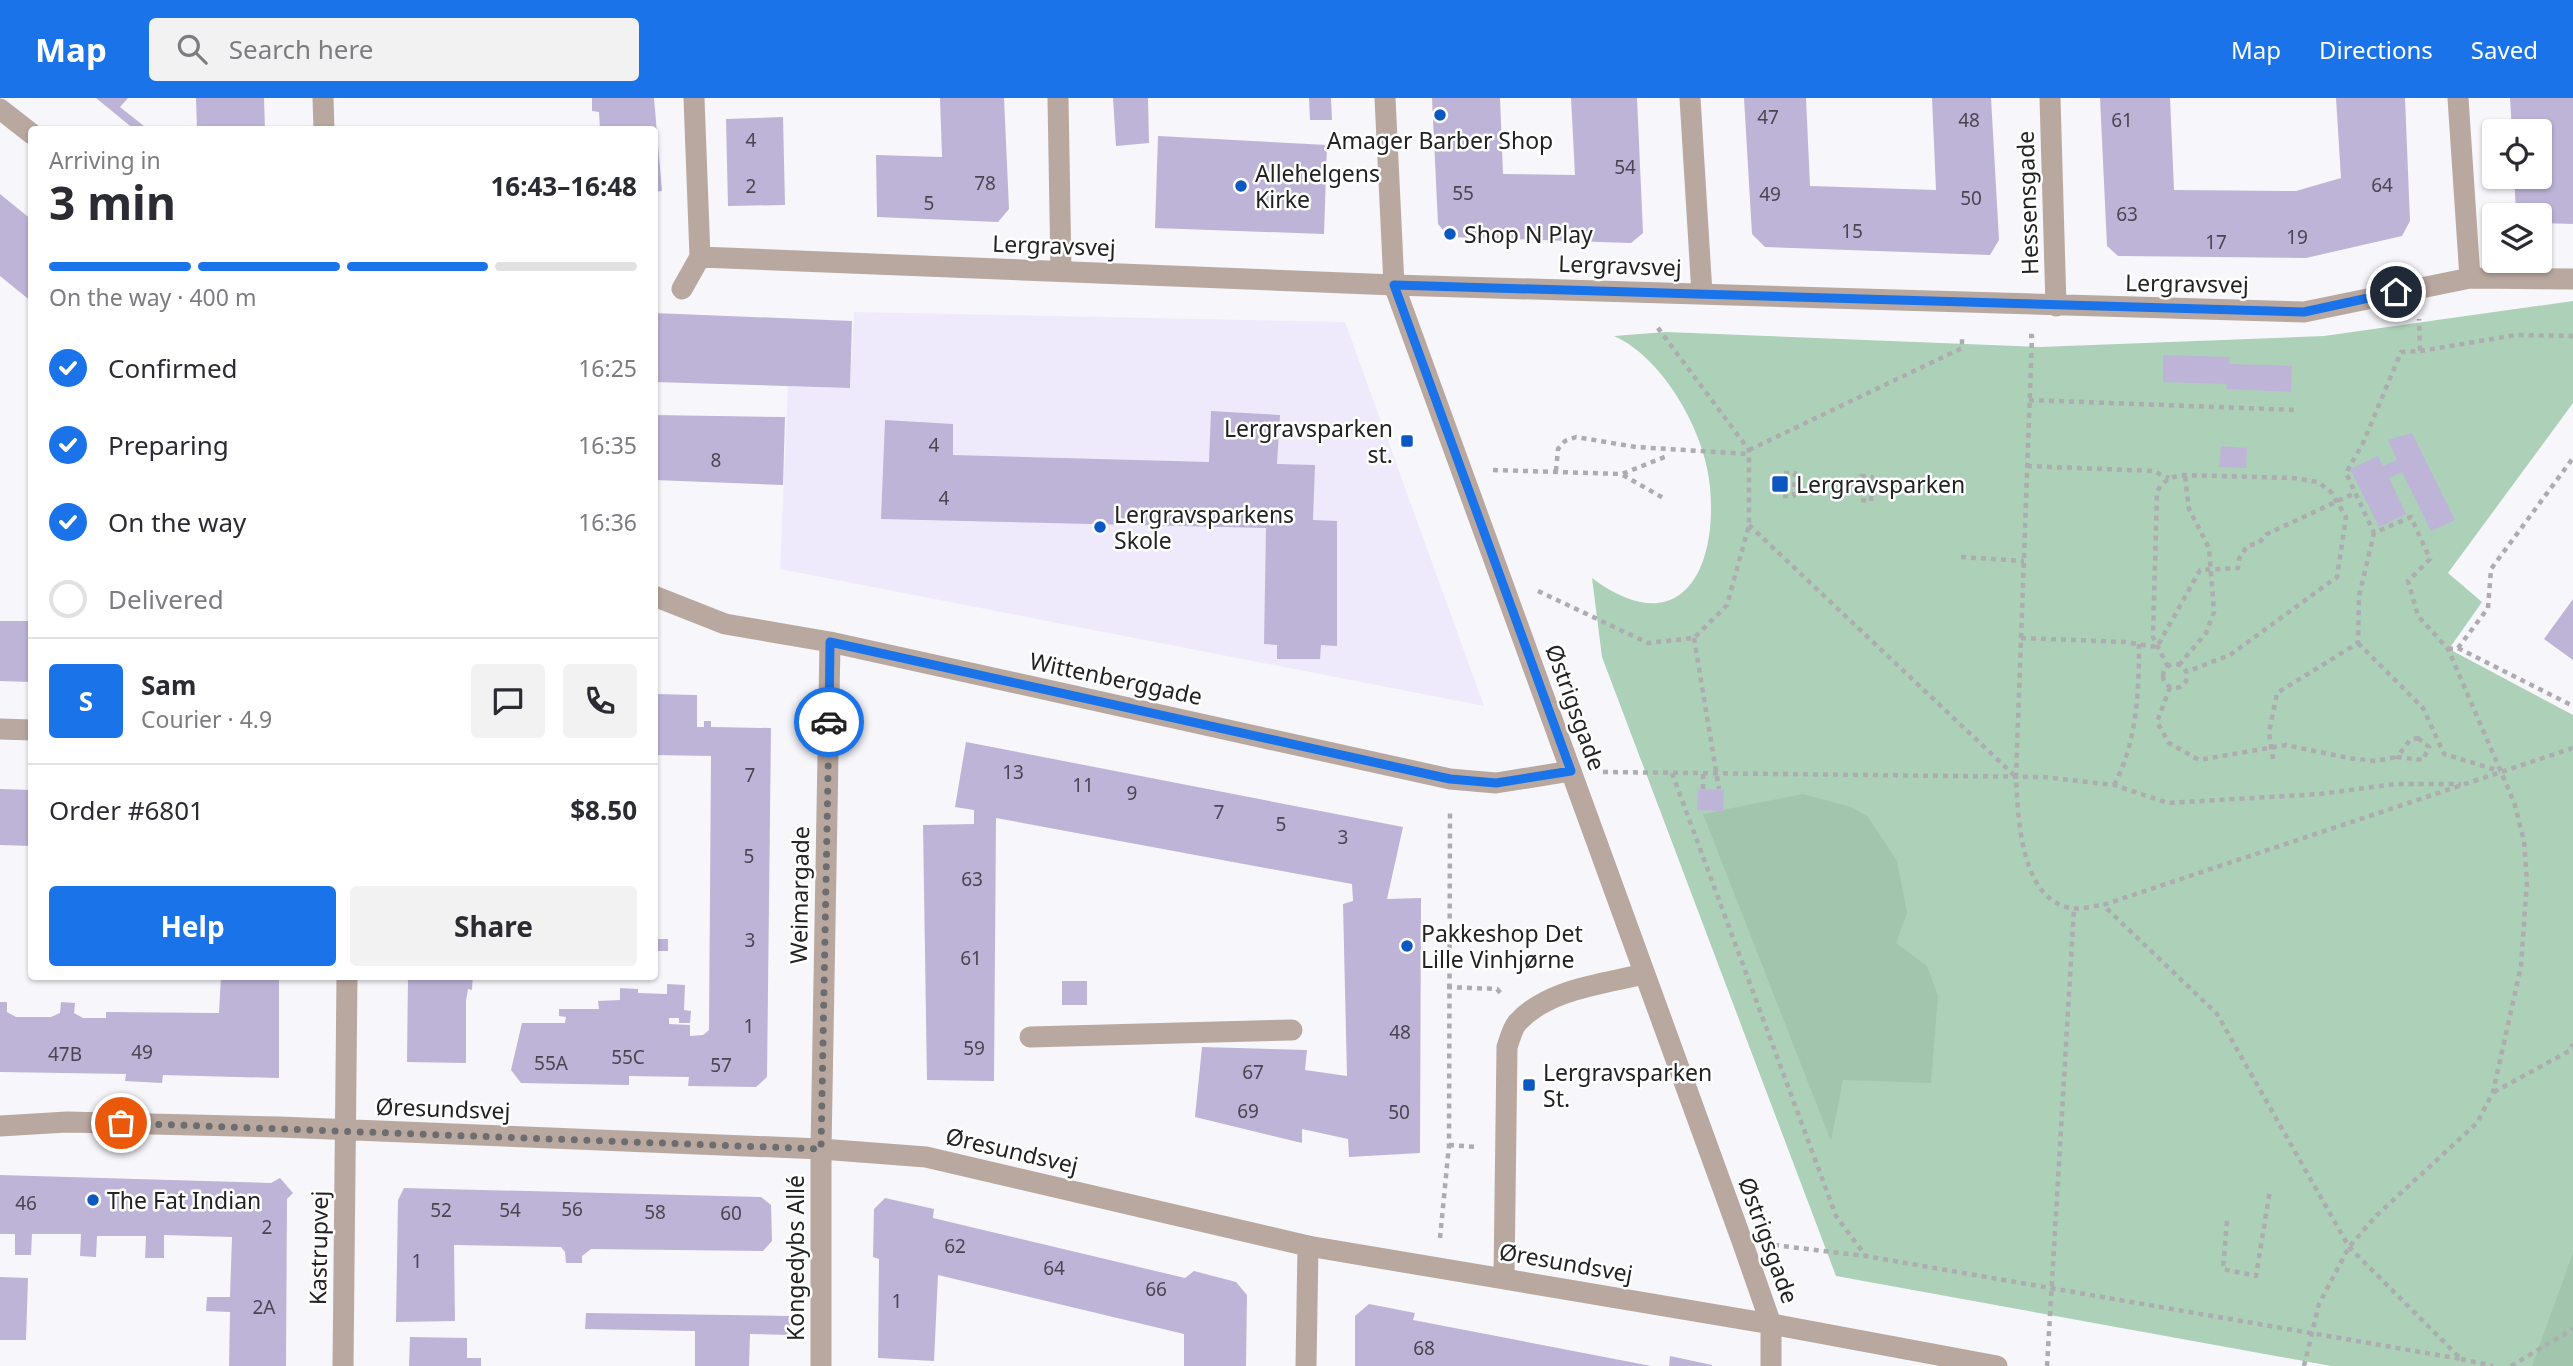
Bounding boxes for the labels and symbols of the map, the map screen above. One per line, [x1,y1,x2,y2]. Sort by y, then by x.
house number: 47 [1757,104,1779,130]
marker: Amager Barber Shop [1432,107,1448,123]
house number: 48 [1958,107,1980,133]
house number: 61 [2111,107,2133,133]
place label: Amager Barber Shop [1327,124,1553,156]
house number: 4 [746,127,757,153]
street label: Hessensgade [2008,130,2046,276]
house number: 54 [1614,154,1636,180]
place label: Allehelgens Kirke [1255,157,1380,215]
house number: 78 [974,170,996,196]
house number: 64 [2371,172,2393,198]
house number: 2 [746,173,756,199]
marker: Allehelgens Kirke [1233,178,1249,194]
house number: 55 [1452,180,1474,206]
house number: 49 [1759,181,1781,207]
house number: 50 [1960,185,1982,211]
house number: 5 [924,190,934,216]
house number: 63 [2116,201,2138,227]
place label: Shop N Play [1464,218,1593,250]
house number: 15 [1841,218,1863,244]
house number: 19 [2286,224,2308,250]
marker: Shop N Play [1442,226,1458,242]
street label: Lergravsvej [992,227,1116,263]
house number: 17 [2205,229,2227,255]
street label: Lergravsvej [1558,247,1682,283]
pin [2366,262,2426,322]
street label: Lergravsvej [2125,266,2249,300]
place label: Lergravsparken st. [1224,412,1393,470]
house number: 4 [929,432,940,458]
marker: Lergravsparken st. [1399,433,1415,449]
house number: 8 [711,447,721,473]
place label: Lergravsparken [1796,468,1965,500]
marker: Lergravsparken [1770,474,1790,494]
house number: 4 [939,485,950,511]
place label: Lergravsparkens Skole [1114,498,1294,556]
marker: Lergravsparkens Skole [1092,519,1108,535]
street label: Østrigsgade [1538,639,1614,775]
street label: Wittenberggade [1027,644,1205,712]
courier [794,687,864,757]
house number: 13 [1002,759,1024,785]
house number: 7 [745,762,755,788]
house number: 11 [1072,772,1094,798]
house number: 9 [1127,780,1137,806]
house number: 7 [1214,799,1224,825]
house number: 5 [1276,811,1286,837]
house number: 3 [1338,824,1348,850]
street label: Weimargade [782,826,816,964]
house number: 5 [744,843,754,869]
house number: 63 [961,866,983,892]
place label: Pakkeshop Det Lille Vinhjørne [1421,917,1583,975]
house number: 3 [745,927,755,953]
marker: Pakkeshop Det Lille Vinhjørne [1399,938,1415,954]
house number: 61 [960,945,982,971]
house number: 1 [744,1013,754,1039]
house number: 48 [1389,1019,1411,1045]
house number: 59 [963,1035,985,1061]
house number: 49 [131,1039,153,1065]
house number: 47B [48,1041,82,1067]
house number: 55C [611,1044,645,1070]
house number: 55A [534,1050,569,1076]
house number: 57 [710,1052,732,1078]
place label: Lergravsparken St. [1543,1056,1712,1114]
house number: 67 [1242,1059,1264,1085]
marker: Lergravsparken St. [1521,1077,1537,1093]
street label: Øresundsvej [375,1090,511,1126]
pin [91,1093,151,1153]
house number: 69 [1237,1098,1259,1124]
house number: 50 [1388,1099,1410,1125]
street label: Øresundsvej [943,1119,1081,1181]
street label: Østrigsgade [1731,1172,1807,1308]
street label: Kongedybs Allé [779,1175,811,1341]
place label: The Fat Indian [107,1184,261,1216]
house number: 46 [15,1190,37,1216]
street label: Kastrupvej [301,1191,335,1305]
marker: The Fat Indian [85,1192,101,1208]
house number: 56 [561,1196,583,1222]
house number: 52 [430,1197,452,1223]
house number: 54 [499,1197,521,1223]
house number: 58 [644,1199,666,1225]
house number: 60 [720,1200,742,1226]
house number: 2 [262,1214,272,1240]
house number: 62 [944,1233,966,1259]
street label: Øresundsvej [1497,1235,1635,1289]
house number: 1 [412,1248,422,1274]
house number: 64 [1043,1255,1065,1281]
house number: 66 [1145,1276,1167,1302]
house number: 1 [892,1288,902,1314]
house number: 2A [252,1294,276,1320]
house number: 68 [1413,1335,1435,1361]

